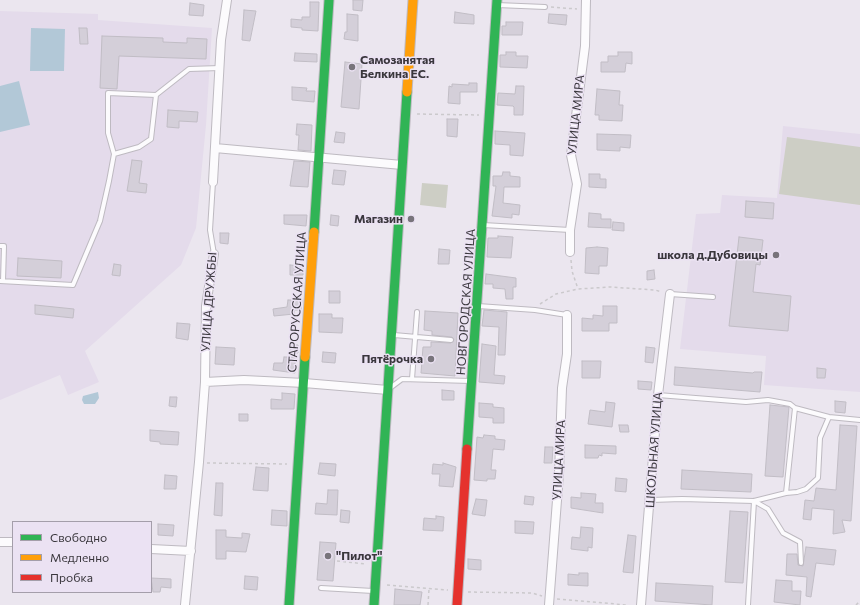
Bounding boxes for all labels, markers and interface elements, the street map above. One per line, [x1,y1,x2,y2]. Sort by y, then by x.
place label: Самозанятая Белкина ЕС. [360,53,435,81]
marker: Самозанятая Белкина ЕС. [347,62,357,72]
street label: УЛИЦА МИРА [565,74,587,156]
place label: Магазин [354,212,403,226]
marker: Магазин [406,214,416,224]
street label: НОВГОРОДСКАЯ УЛИЦА [454,228,478,376]
street label: СТАРОРУССКАЯ УЛИЦА [285,231,309,373]
place label: школа д.Дубовицы [657,248,768,262]
marker: школа д.Дубовицы [771,250,781,260]
street label: УЛИЦА ДРУЖБЫ [198,251,220,353]
place label: Пятёрочка [361,352,423,366]
marker: Пятёрочка [426,354,436,364]
street label: ШКОЛЬНАЯ УЛИЦА [643,391,665,509]
street label: УЛИЦА МИРА [550,419,568,501]
legend [12,521,152,593]
text: Свободно [50,530,107,544]
place label: "Пилот" [336,549,382,563]
text: Медленно [50,550,109,564]
marker: "Пилот" [323,551,333,561]
text: Пробка [50,570,93,584]

